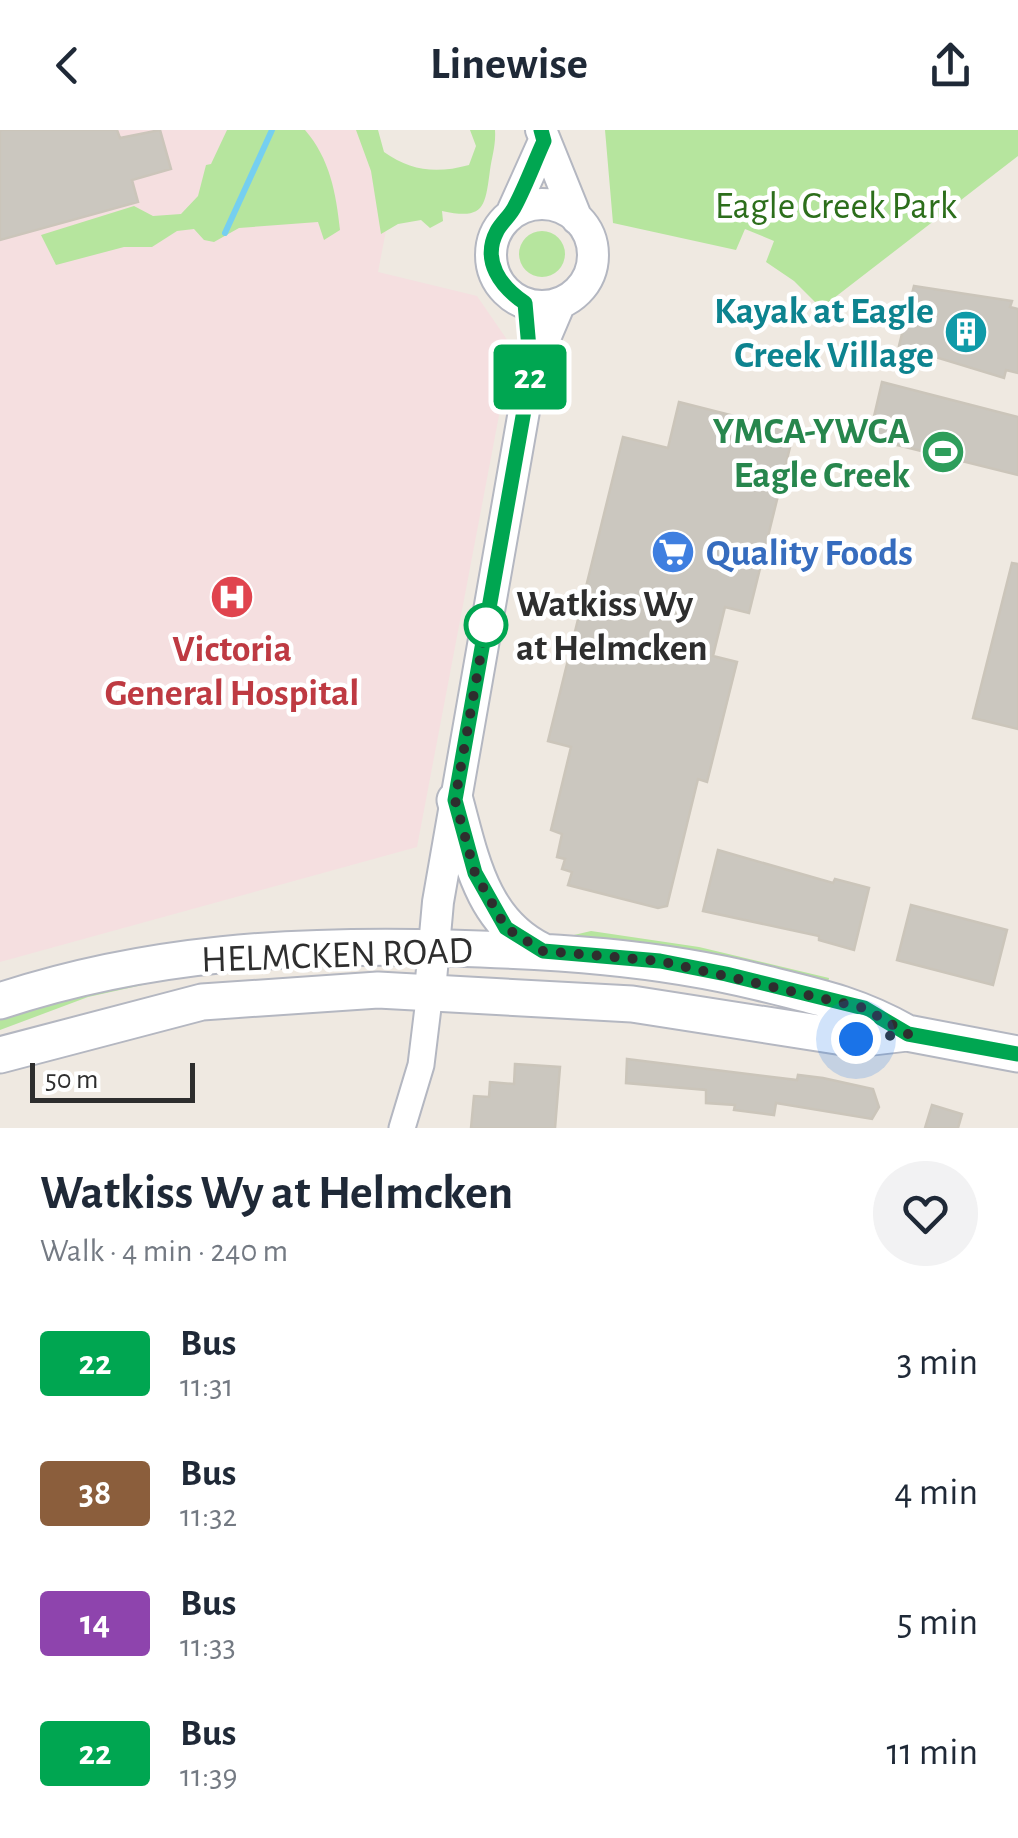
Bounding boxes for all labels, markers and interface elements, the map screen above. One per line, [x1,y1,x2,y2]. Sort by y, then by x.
icon: back [40,38,95,93]
icon: share [923,38,978,93]
text: Linewise [430,42,588,87]
park label: Eagle Creek Park [715,188,958,226]
place label: Kayak at Eagle Creek Village [714,293,934,375]
building icon: Kayak at Eagle Creek Village [943,309,989,355]
line badge: 22 [485,344,575,410]
text: 22 [514,360,546,395]
place label: YMCA-YWCA Eagle Creek [713,413,910,495]
sports icon: YMCA-YWCA Eagle Creek [920,429,966,475]
supermarket icon: Quality Foods [650,529,696,575]
place label: Quality Foods [706,535,913,573]
hospital icon: Victoria General Hospital [209,574,255,620]
place label: Watkiss Wy at Helmcken [516,586,708,668]
marker: Watkiss Wy at Helmcken [465,604,507,646]
place label: Victoria General Hospital [105,631,359,713]
street label: HELMCKEN ROAD [200,932,474,980]
your location [831,1014,881,1064]
scale bar [30,1058,195,1103]
text: 50 m [45,1066,99,1094]
button: heart [873,1161,978,1266]
text: Watkiss Wy at Helmcken [40,1170,513,1218]
text: Walk · 4 min · 240 m [40,1235,288,1267]
text: Bus [180,1325,236,1363]
text: 3 min [897,1344,978,1382]
text: 22 [79,1346,111,1381]
text: 11:31 [180,1370,234,1402]
text: Bus [180,1455,236,1493]
text: 4 min [894,1474,978,1512]
text: 38 [79,1476,111,1511]
text: 11:32 [180,1500,237,1532]
text: Bus [180,1585,236,1623]
text: 5 min [897,1604,978,1642]
text: 14 [80,1606,110,1641]
text: 11:33 [180,1630,236,1662]
text: Bus [180,1715,236,1753]
text: 11 min [886,1734,978,1772]
text: 22 [79,1736,111,1771]
text: 11:39 [180,1760,238,1792]

